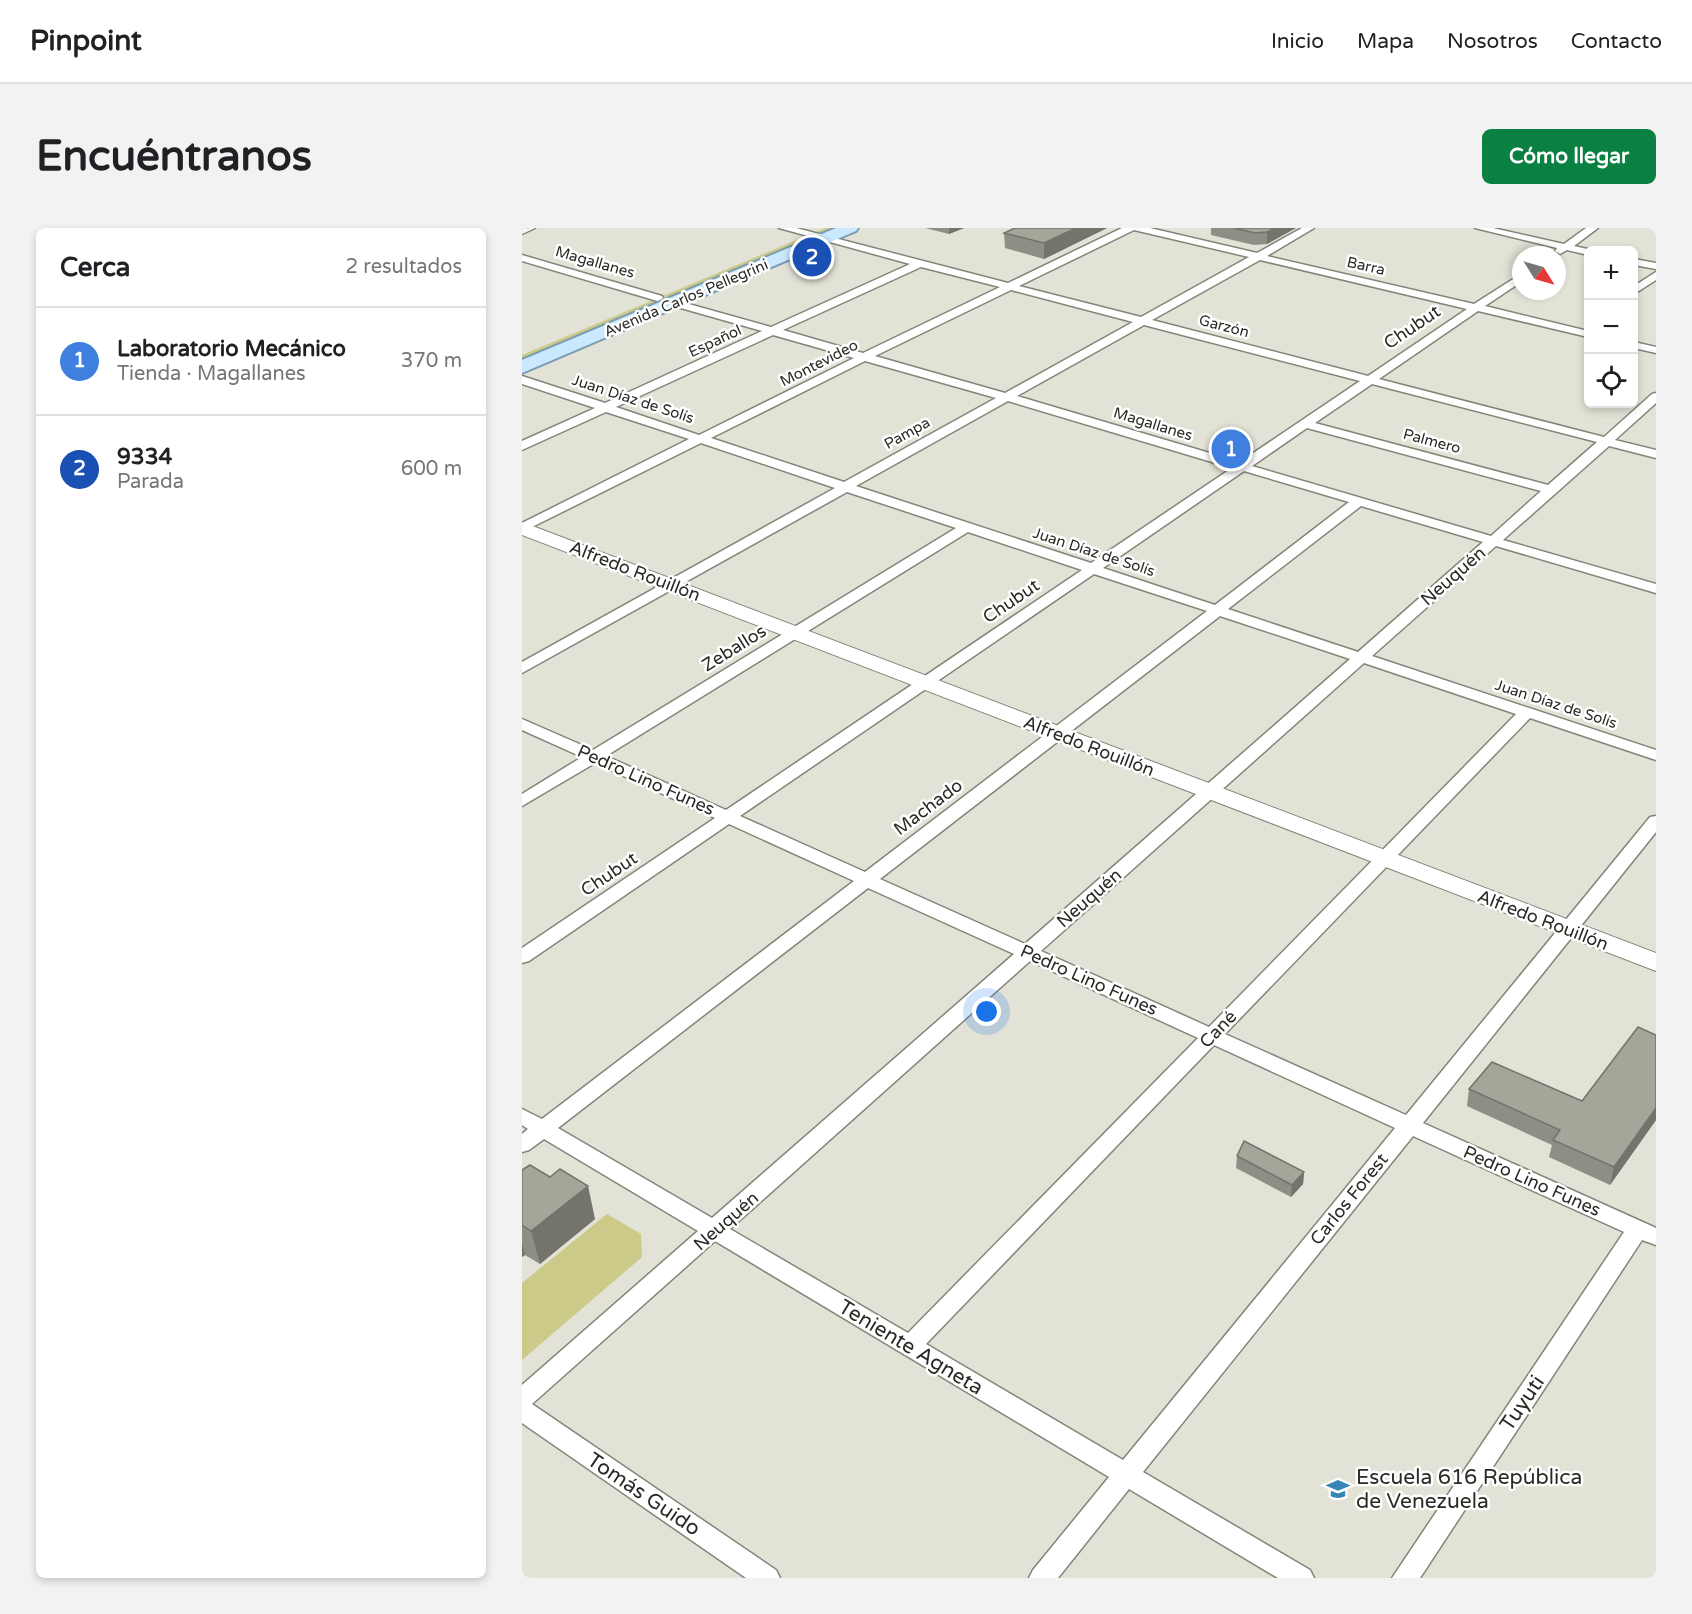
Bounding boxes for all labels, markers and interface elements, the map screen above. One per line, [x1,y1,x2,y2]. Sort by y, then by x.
text: Pinpoint [30,24,142,58]
text: Inicio [1271,29,1324,54]
text: Mapa [1357,29,1414,54]
text: Nosotros [1447,29,1538,54]
text: Contacto [1571,29,1662,54]
button: Cómo llegar [1482,129,1656,184]
text: Encuéntranos [36,131,312,182]
pin: 2 [792,234,832,279]
street label: Magallanes [553,242,637,282]
north arrow [1512,246,1566,300]
map controls [1584,246,1638,408]
button: + [1584,246,1638,300]
text: Cerca [60,252,130,283]
street label: Barra [1345,253,1387,279]
text: 2 resultados [346,255,462,279]
street label: Avenida Carlos Pellegrini [601,255,771,341]
street label: Chubut [1380,300,1445,354]
button: − [1584,300,1638,354]
street label: Garzón [1197,311,1251,341]
street label: Español [686,321,744,361]
text: Laboratorio Mecánico [117,336,346,362]
street label: Montevideo [777,336,861,390]
text: 1 [73,349,86,373]
text: 370 m [401,349,462,373]
button: locate [1584,354,1638,408]
text: Tienda · Magallanes [117,362,306,386]
street label: Juan Díaz de Solís [570,371,696,427]
street label: Magallanes [1111,403,1195,445]
street label: Pampa [881,413,933,453]
street label: Palmero [1401,425,1463,457]
pin: 1 [1212,426,1250,472]
text: 9334 [117,444,172,470]
text: 2 [73,457,86,481]
text: 600 m [401,457,462,481]
text: Parada [117,470,184,494]
street label: Juan Díaz de Solís [1031,524,1157,580]
street label: Alfredo Rouillón [566,536,704,606]
street label: Neuquén [1416,542,1490,610]
street label: Chubut [979,574,1044,628]
street label: Zeballos [698,620,770,676]
street label: Juan Díaz de Solís [1493,676,1619,732]
street label: Alfredo Rouillón [1020,711,1158,781]
street label: Pedro Lino Funes [574,740,718,820]
street label: Machado [889,774,967,840]
street label: Chubut [577,847,642,901]
street label: Neuquén [1052,864,1126,932]
street label: Alfredo Rouillón [1474,885,1612,955]
street label: Pedro Lino Funes [1017,940,1161,1020]
your location [972,997,1001,1026]
street label: Cané [1195,1006,1241,1052]
street label: Pedro Lino Funes [1460,1141,1604,1221]
street label: Carlos Forest [1305,1149,1393,1249]
street label: Neuquén [689,1187,763,1255]
street label: Teniente Agneta [834,1294,988,1400]
street label: Tuyuti [1495,1371,1550,1436]
street label: Tomás Guido [583,1447,705,1541]
place label: Escuela 616 República de Venezuela [1356,1465,1582,1514]
school or university icon: Escuela 616 República de Venezuela [1325,1476,1351,1502]

